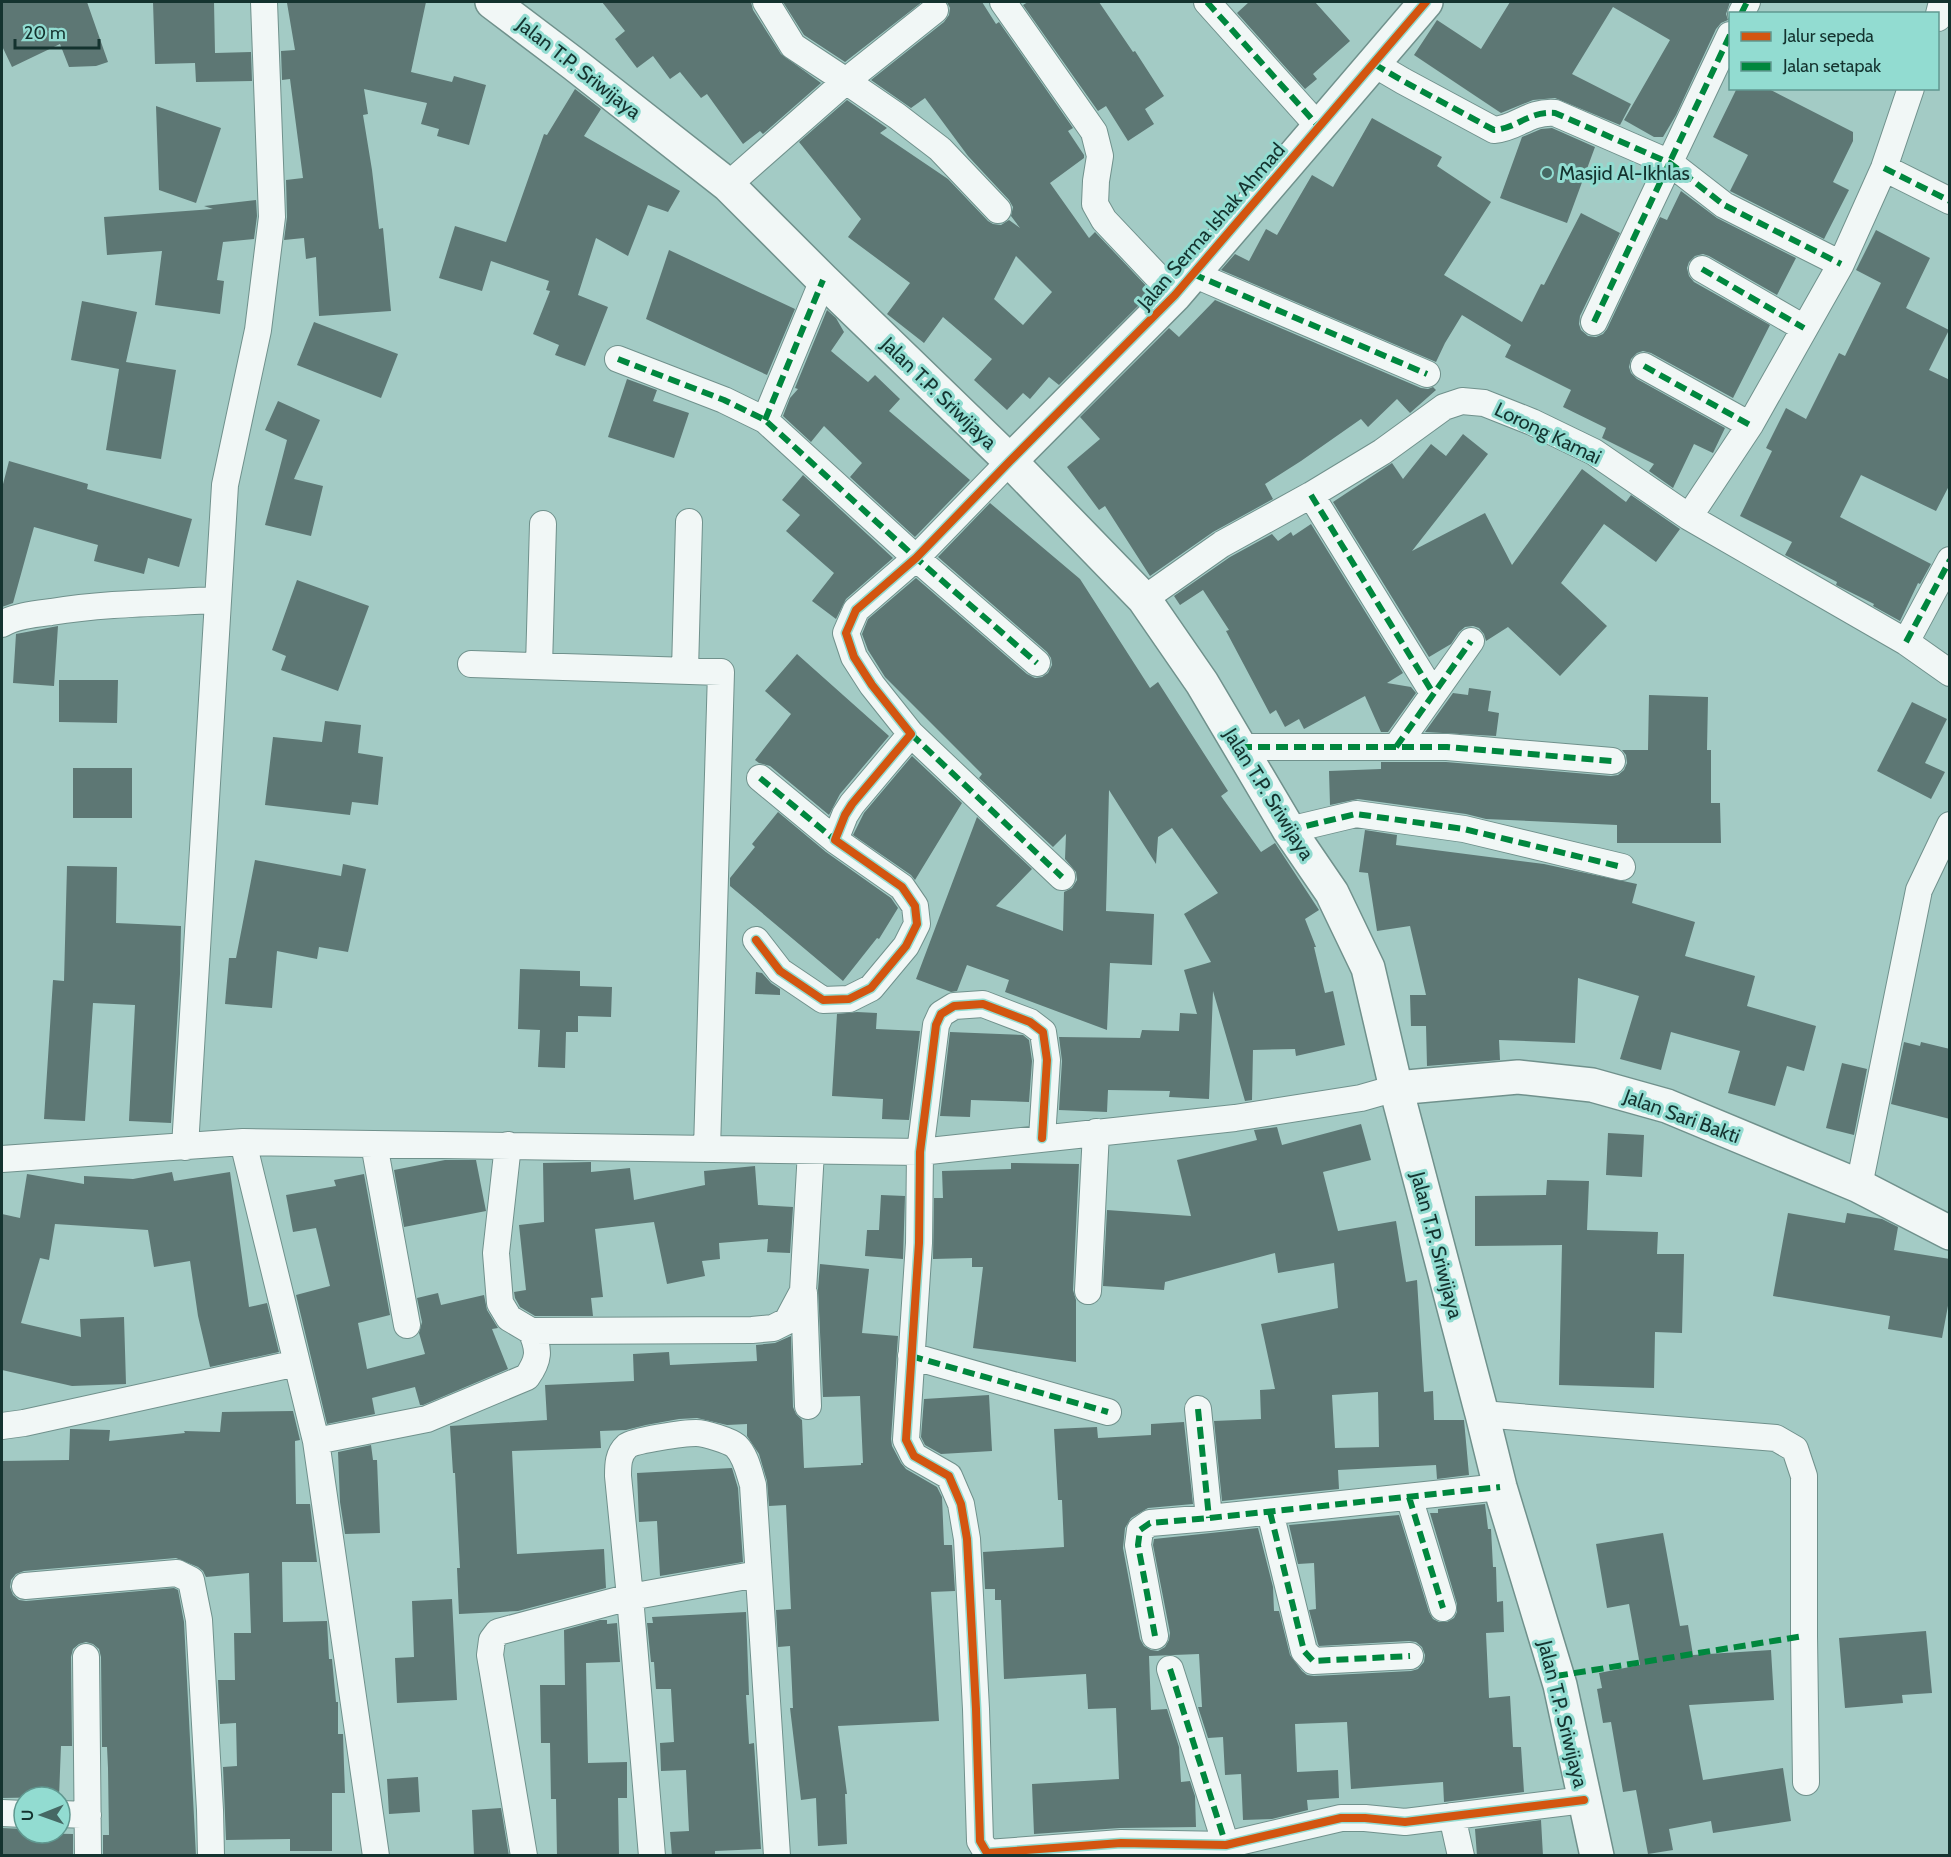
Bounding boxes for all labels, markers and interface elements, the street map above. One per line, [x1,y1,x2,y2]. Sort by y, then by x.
street label: Jalan T.P. Sriwijaya [511,11,646,124]
scale bar [15,12,99,50]
legend [1729,12,1939,90]
text: 20 m [24,22,66,44]
text: Jalur sepeda [1782,25,1874,47]
text: Jalan setapak [1782,55,1882,77]
street label: Jalan Serma Ishak Ahmad [1131,138,1290,315]
place label: Masjid Al-Ikhlas [1559,161,1690,185]
marker: Masjid Al-Ikhlas [1540,166,1554,180]
street label: Jalan T.P. Sriwijaya [876,331,1002,454]
street label: Lorong Kamai [1491,397,1605,469]
street label: Jalan T.P. Sriwijaya [1218,723,1319,865]
street label: Jalan Sari Bakti [1619,1083,1744,1148]
street label: Jalan T.P. Sriwijaya [1406,1168,1468,1321]
street label: Jalan T.P. Sriwijaya [1533,1637,1593,1790]
north arrow [12,1785,72,1845]
text: U [18,1809,37,1821]

